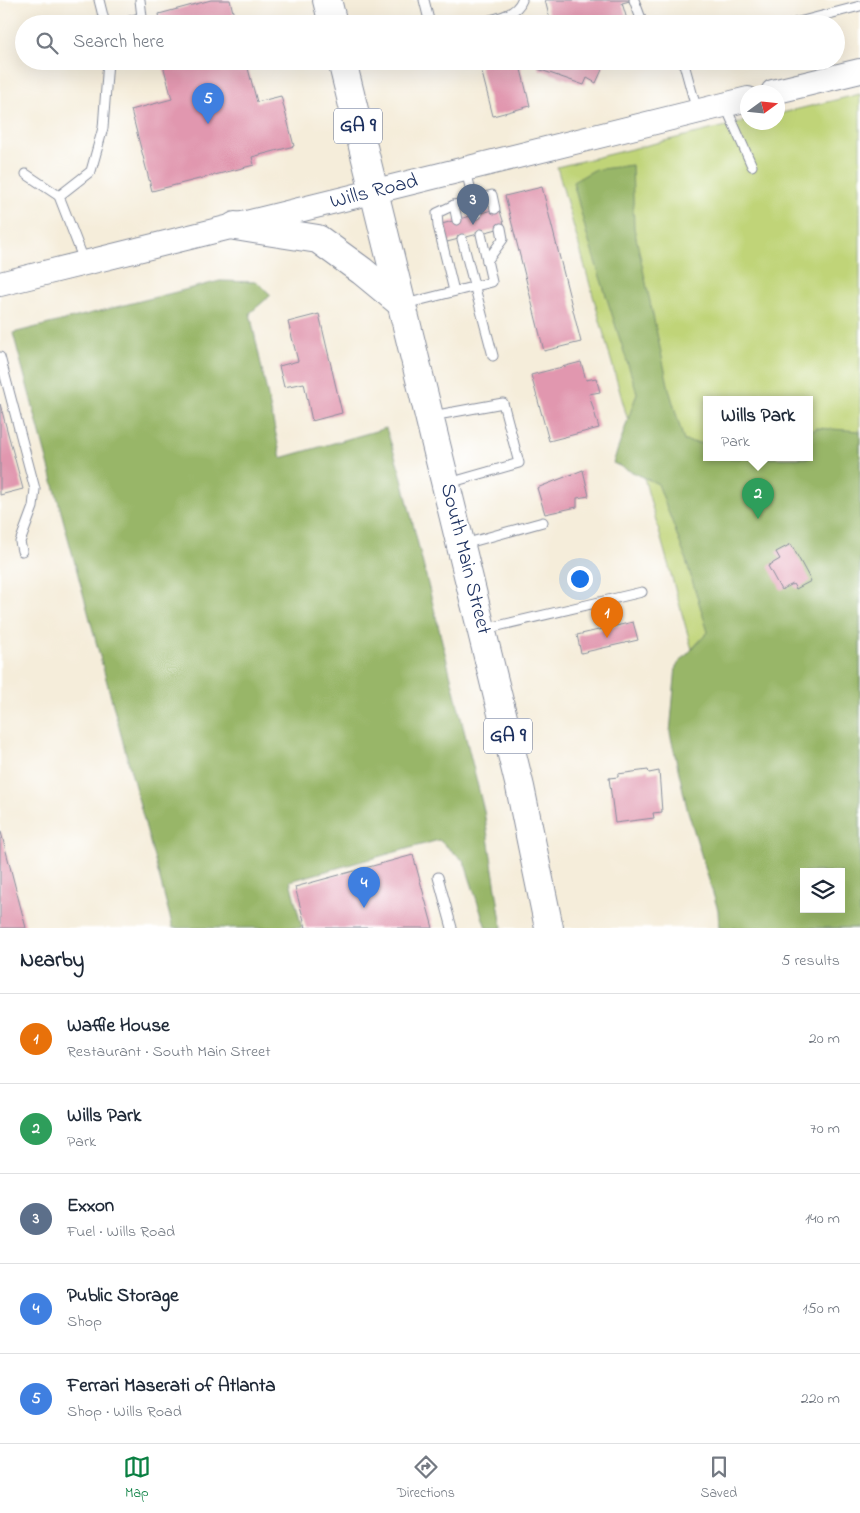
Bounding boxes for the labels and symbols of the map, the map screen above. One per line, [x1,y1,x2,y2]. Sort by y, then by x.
pin: 5 [192,83,224,124]
north arrow [740,85,785,130]
road number: GA 9 [334,108,382,144]
street label: Wills Road [327,167,421,217]
pin: 3 [457,184,489,225]
pin: 2 [742,478,774,519]
street label: South Main Street [432,480,498,638]
your location [567,566,593,592]
pin: 1 [591,597,623,638]
road number: GA 9 [484,718,532,754]
pin: 4 [348,867,380,908]

